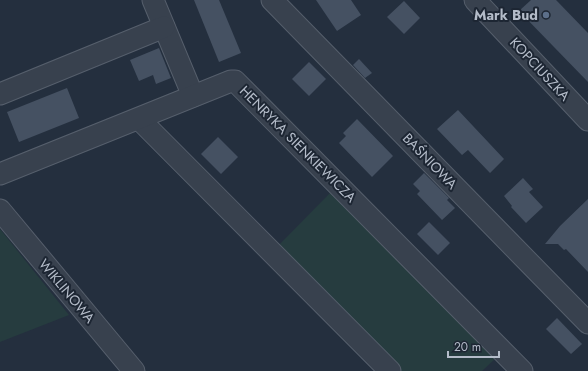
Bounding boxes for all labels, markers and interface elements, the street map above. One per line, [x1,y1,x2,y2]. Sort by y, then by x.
place label: Mark Bud [474,5,538,25]
marker: Mark Bud [541,10,551,20]
street label: KOPCIUSZKA [505,33,575,106]
street label: HENRYKA SIENKIEWICZA [235,81,361,207]
street label: BAŚNIOWA [398,128,462,194]
street label: WIKLINOWA [34,255,100,328]
scale bar [448,333,499,359]
text: 20 m [454,338,481,356]

